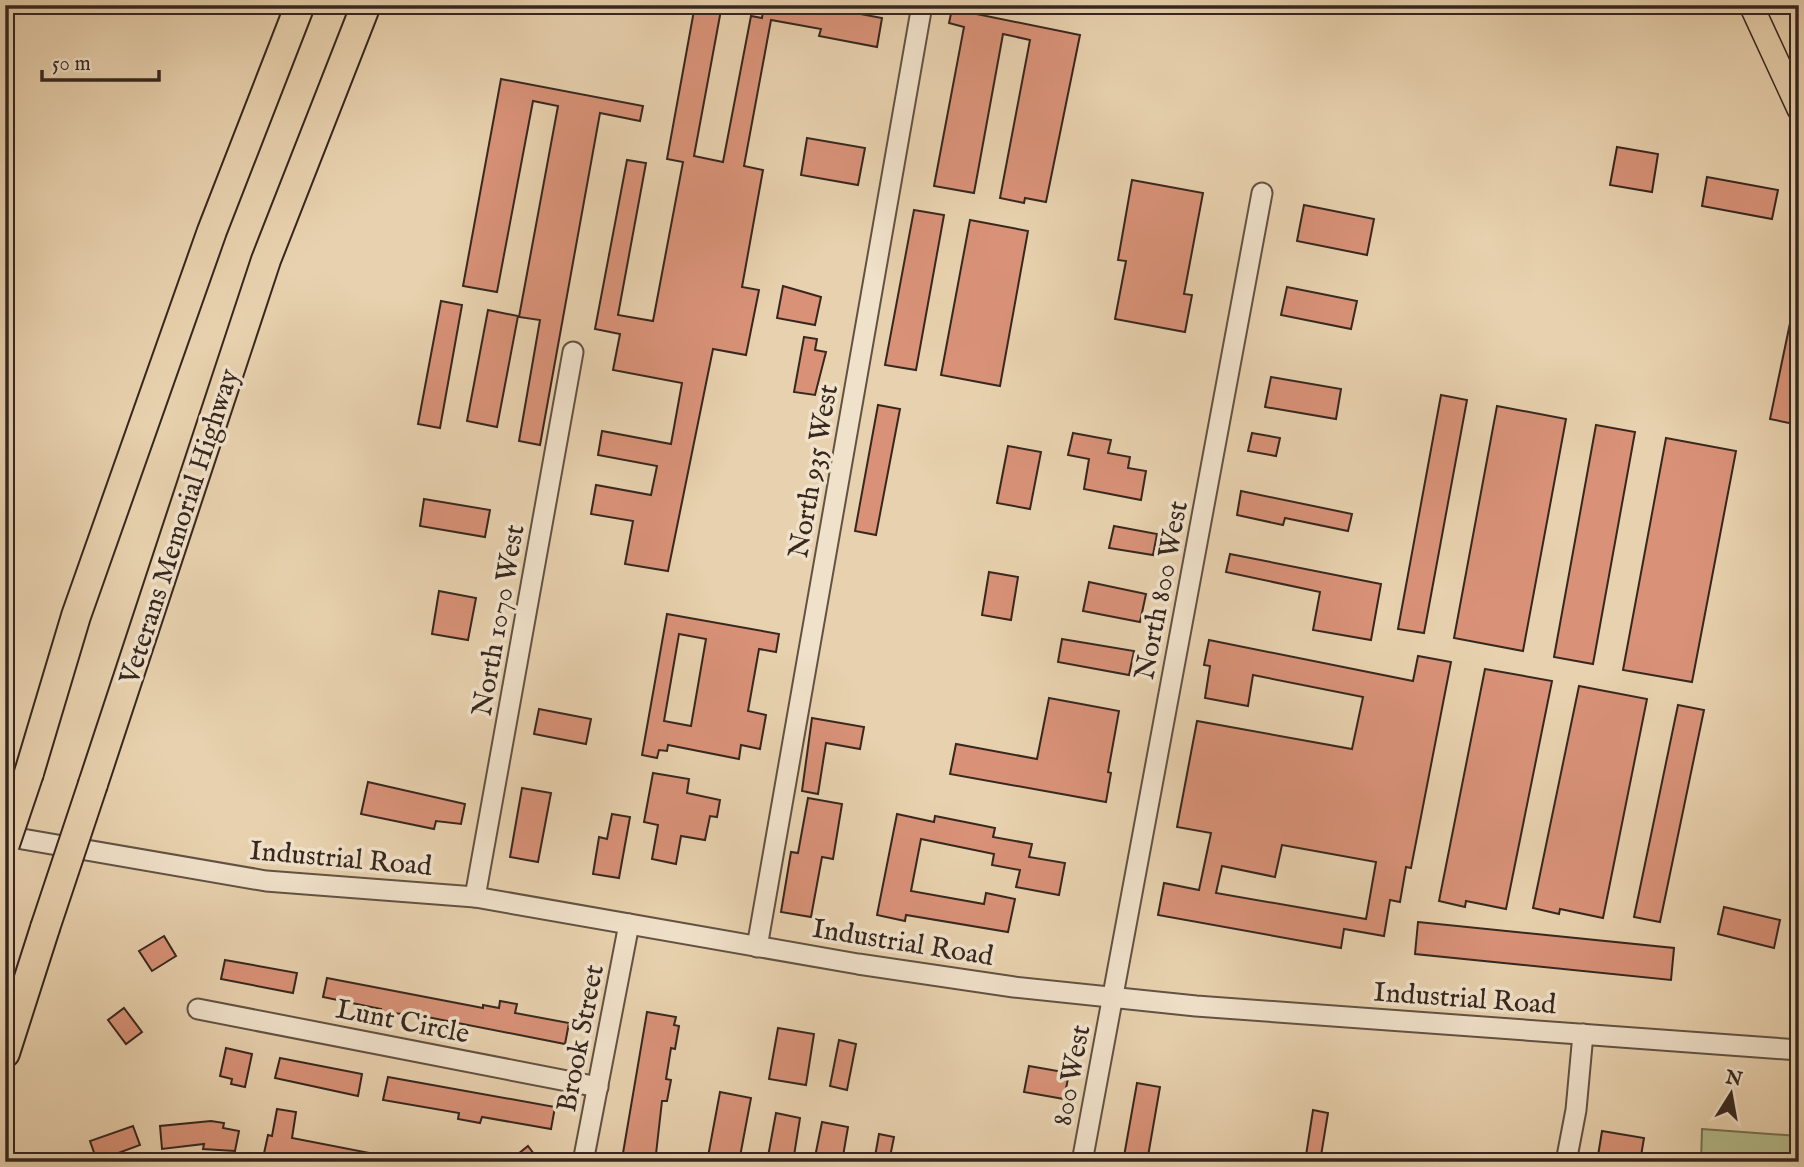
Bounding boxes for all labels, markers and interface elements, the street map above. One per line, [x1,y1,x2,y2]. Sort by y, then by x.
scale bar [42,38,159,82]
text: 50 m [52,51,91,78]
street label: Veterans Memorial Highway [112,364,248,690]
street label: North 935 West [782,381,847,561]
street label: North 800 West [1128,498,1197,683]
street label: North 1070 West [465,522,534,719]
street label: Industrial Road [248,834,433,885]
street label: Industrial Road [810,912,996,975]
street label: Brook Street [550,961,613,1115]
street label: Industrial Road [1372,976,1557,1023]
street label: Lunt Circle [333,992,472,1053]
street label: 800 West [1046,1022,1099,1129]
north arrow [1696,1058,1766,1128]
text: N [1723,1066,1745,1093]

